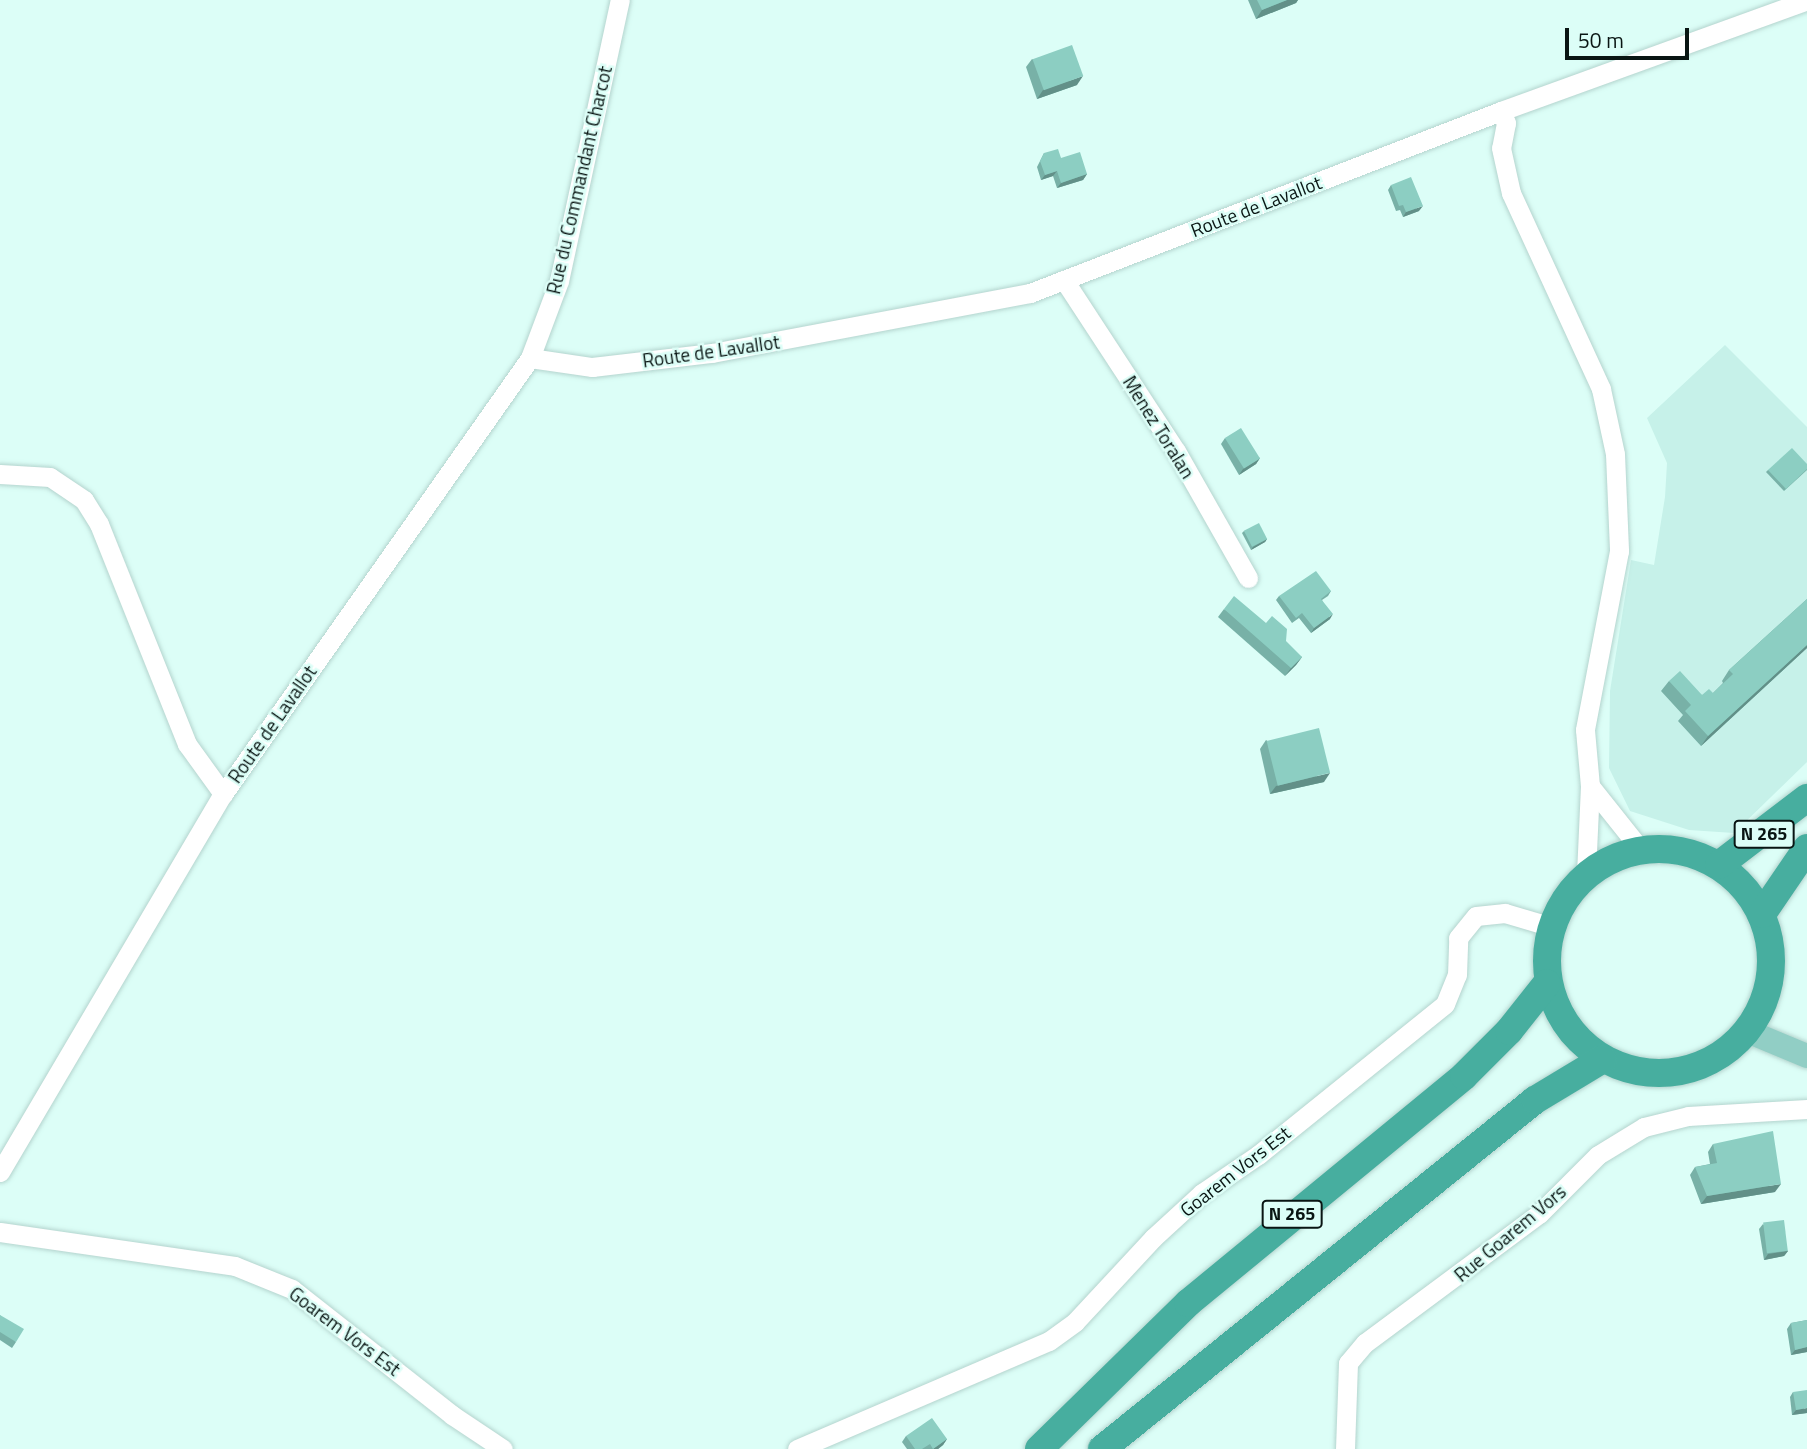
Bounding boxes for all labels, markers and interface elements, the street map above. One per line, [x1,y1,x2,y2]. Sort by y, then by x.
scale bar [1569,14,1693,58]
text: 50 m [1578,24,1624,56]
street label: Rue du Commandant Charcot [542,64,616,296]
street label: Route de Lavallot [1187,171,1325,241]
street label: Route de Lavallot [641,330,781,372]
street label: Menez Toralan [1118,372,1200,482]
street label: Route de Lavallot [223,661,321,787]
road number: N 265 [1732,820,1796,848]
street label: Goarem Vors Est [1175,1121,1295,1221]
street label: Rue Goarem Vors [1450,1180,1570,1286]
road number: N 265 [1260,1199,1324,1228]
street label: Goarem Vors Est [285,1282,405,1380]

